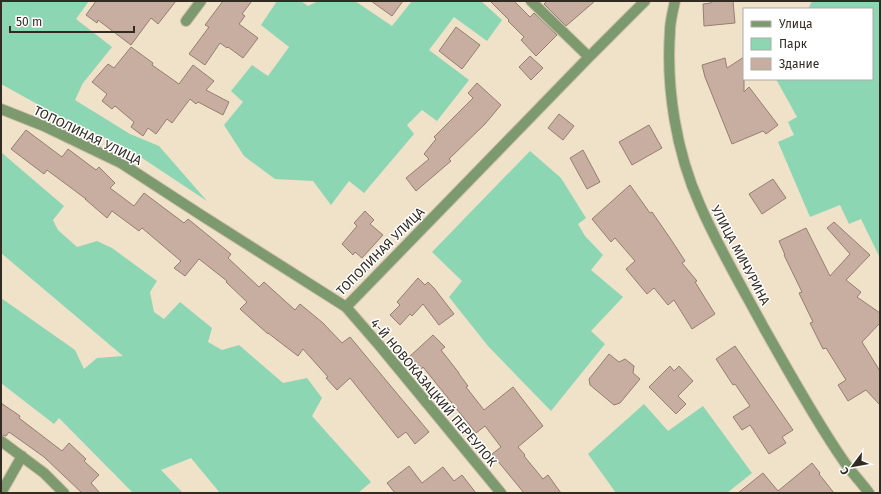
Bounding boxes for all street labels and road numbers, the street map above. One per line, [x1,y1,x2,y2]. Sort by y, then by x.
street label: ТОПОЛИНАЯ УЛИЦА [31,103,145,168]
street label: УЛИЦА МИЧУРИНА [708,203,773,308]
street label: ТОПОЛИНАЯ УЛИЦА [333,204,428,298]
street label: 4-Й НОВОКАЗАЦКИЙ ПЕРЕУЛОК [367,315,500,469]

